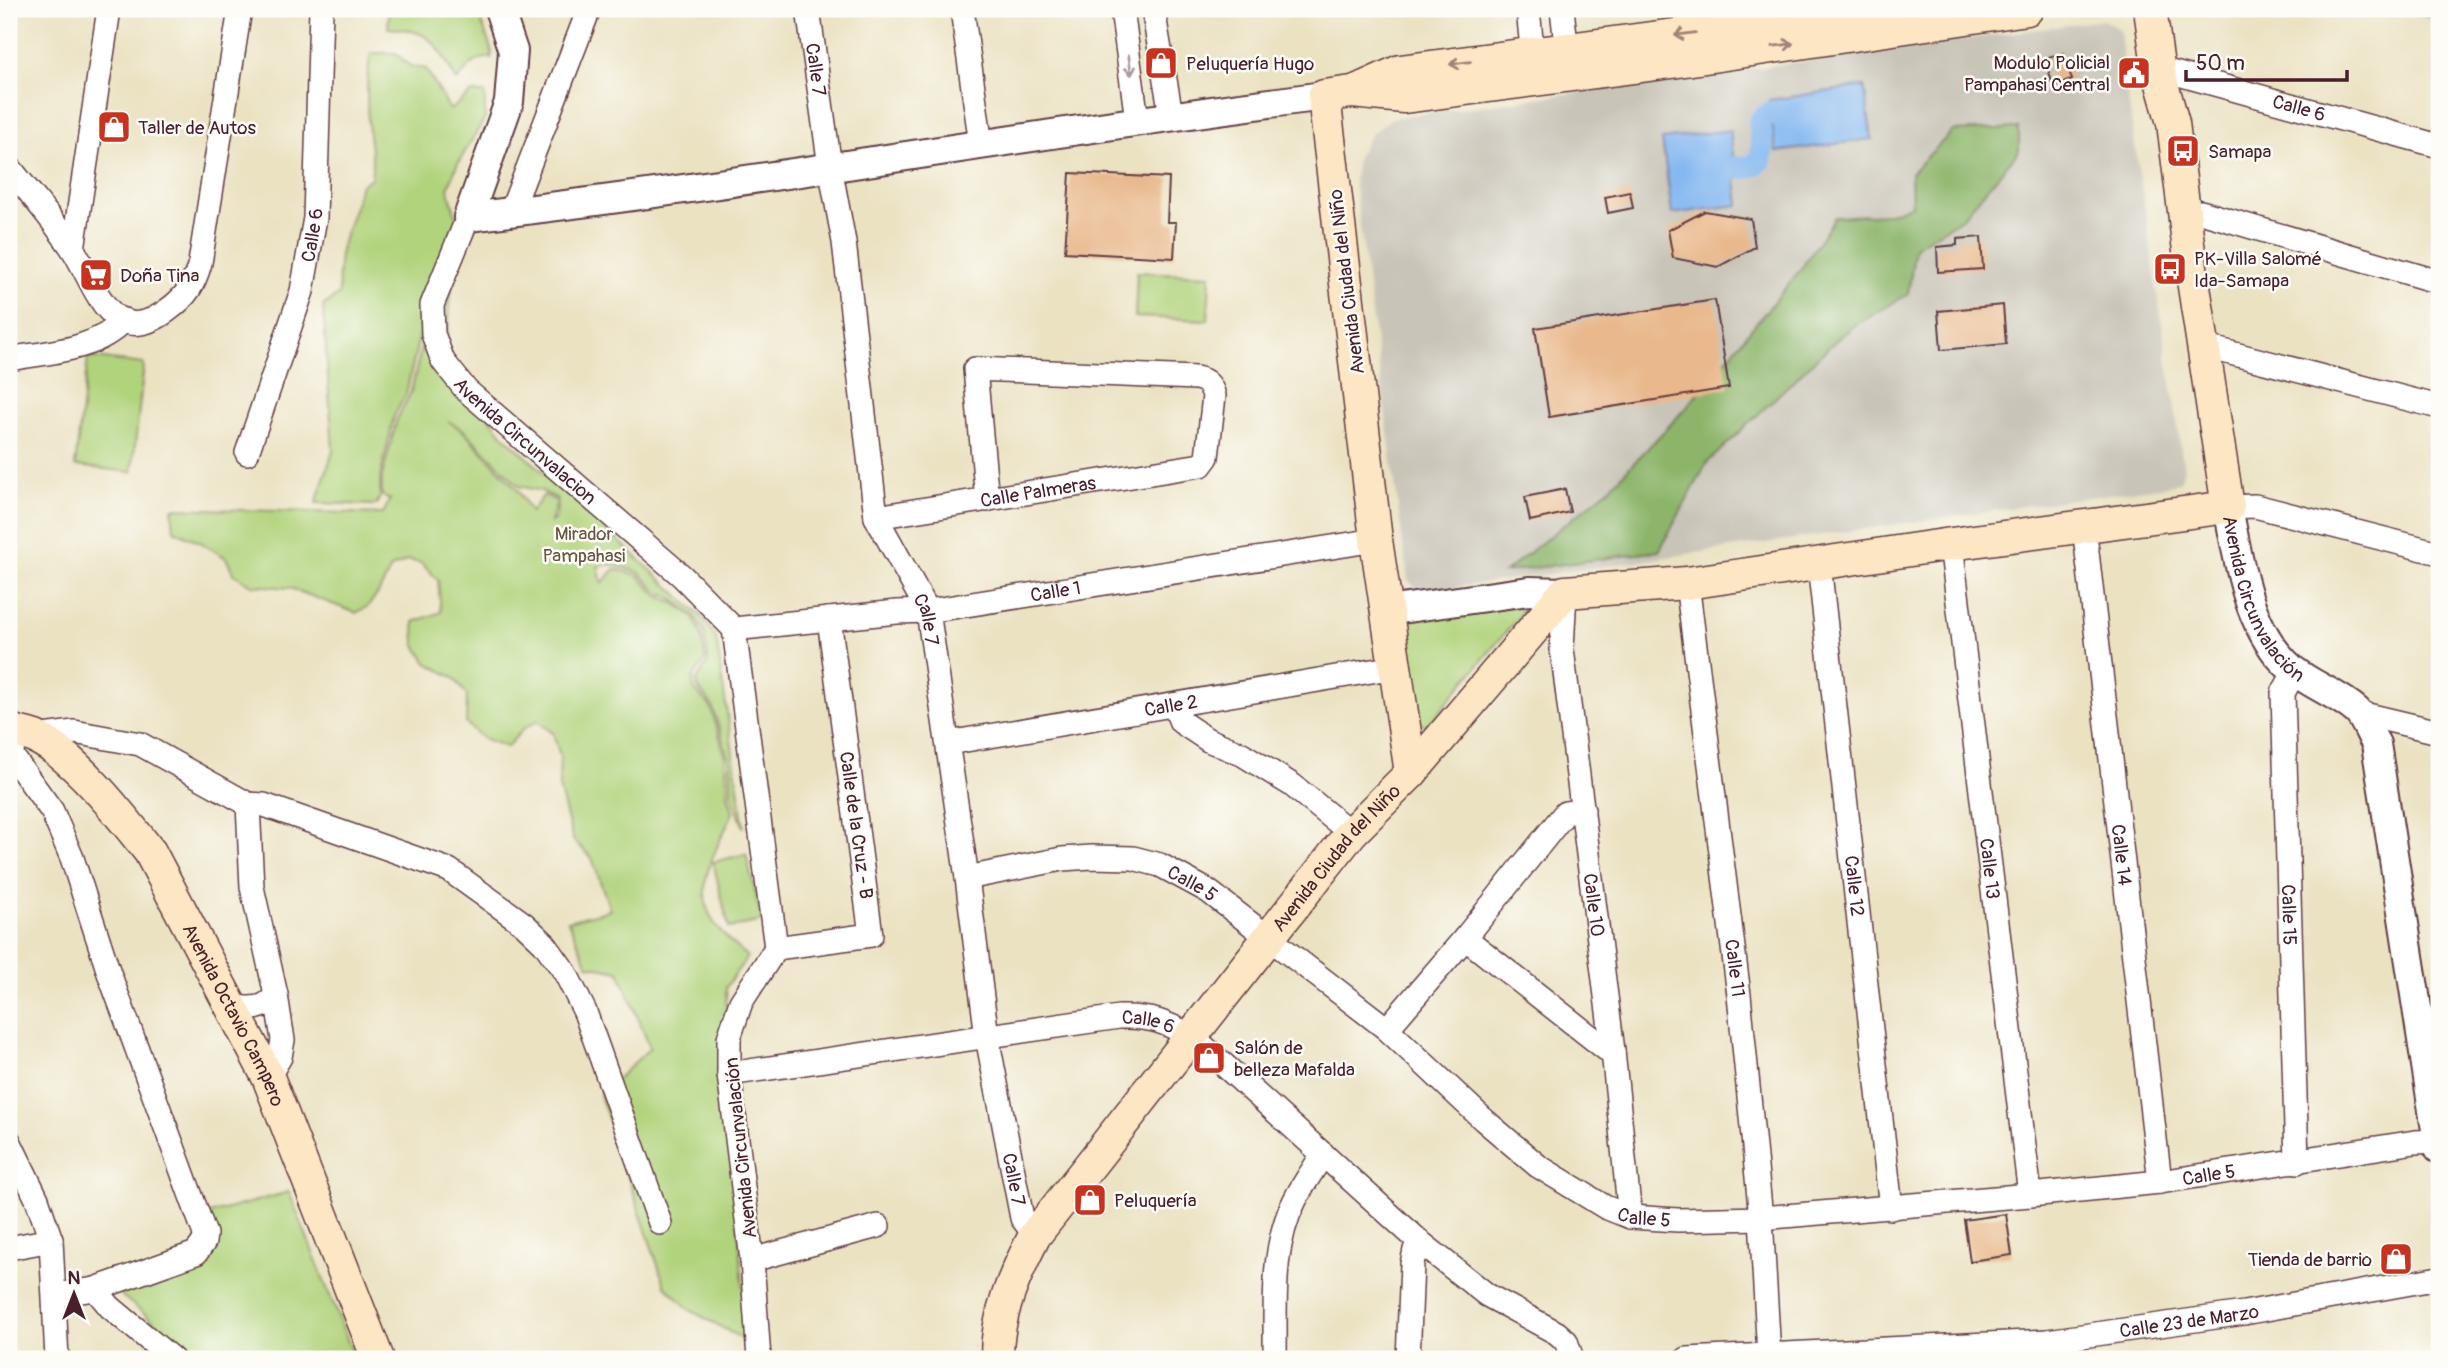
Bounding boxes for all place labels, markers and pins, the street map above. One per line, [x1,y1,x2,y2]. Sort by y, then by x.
shop icon: Peluquería Hugo [1142,44,1180,82]
place label: Modulo Policial Pampahasi Central [1964,51,2110,97]
place label: Peluquería Hugo [1186,52,1314,76]
public building icon: Modulo Policial Pampahasi Central [2115,54,2153,92]
shop icon: Taller de Autos [95,108,133,146]
place label: Taller de Autos [138,116,257,140]
bus stop icon: Samapa [2164,132,2202,170]
place label: Samapa [2208,140,2272,164]
place label: PK-Villa Salomé Ida-Samapa [2194,247,2322,293]
bus stop icon: PK-Villa Salomé Ida-Samapa [2151,250,2189,288]
supermarket icon: Doña Tina [77,256,115,294]
place label: Doña Tina [120,264,200,288]
place label: Salón de belleza Mafalda [1234,1036,1355,1082]
shop icon: Salón de belleza Mafalda [1190,1039,1228,1077]
shop icon: Peluquería [1071,1181,1109,1219]
place label: Peluquería [1114,1189,1197,1213]
shop icon: Tienda de barrio [2377,1240,2415,1278]
place label: Tienda de barrio [2248,1248,2372,1272]

